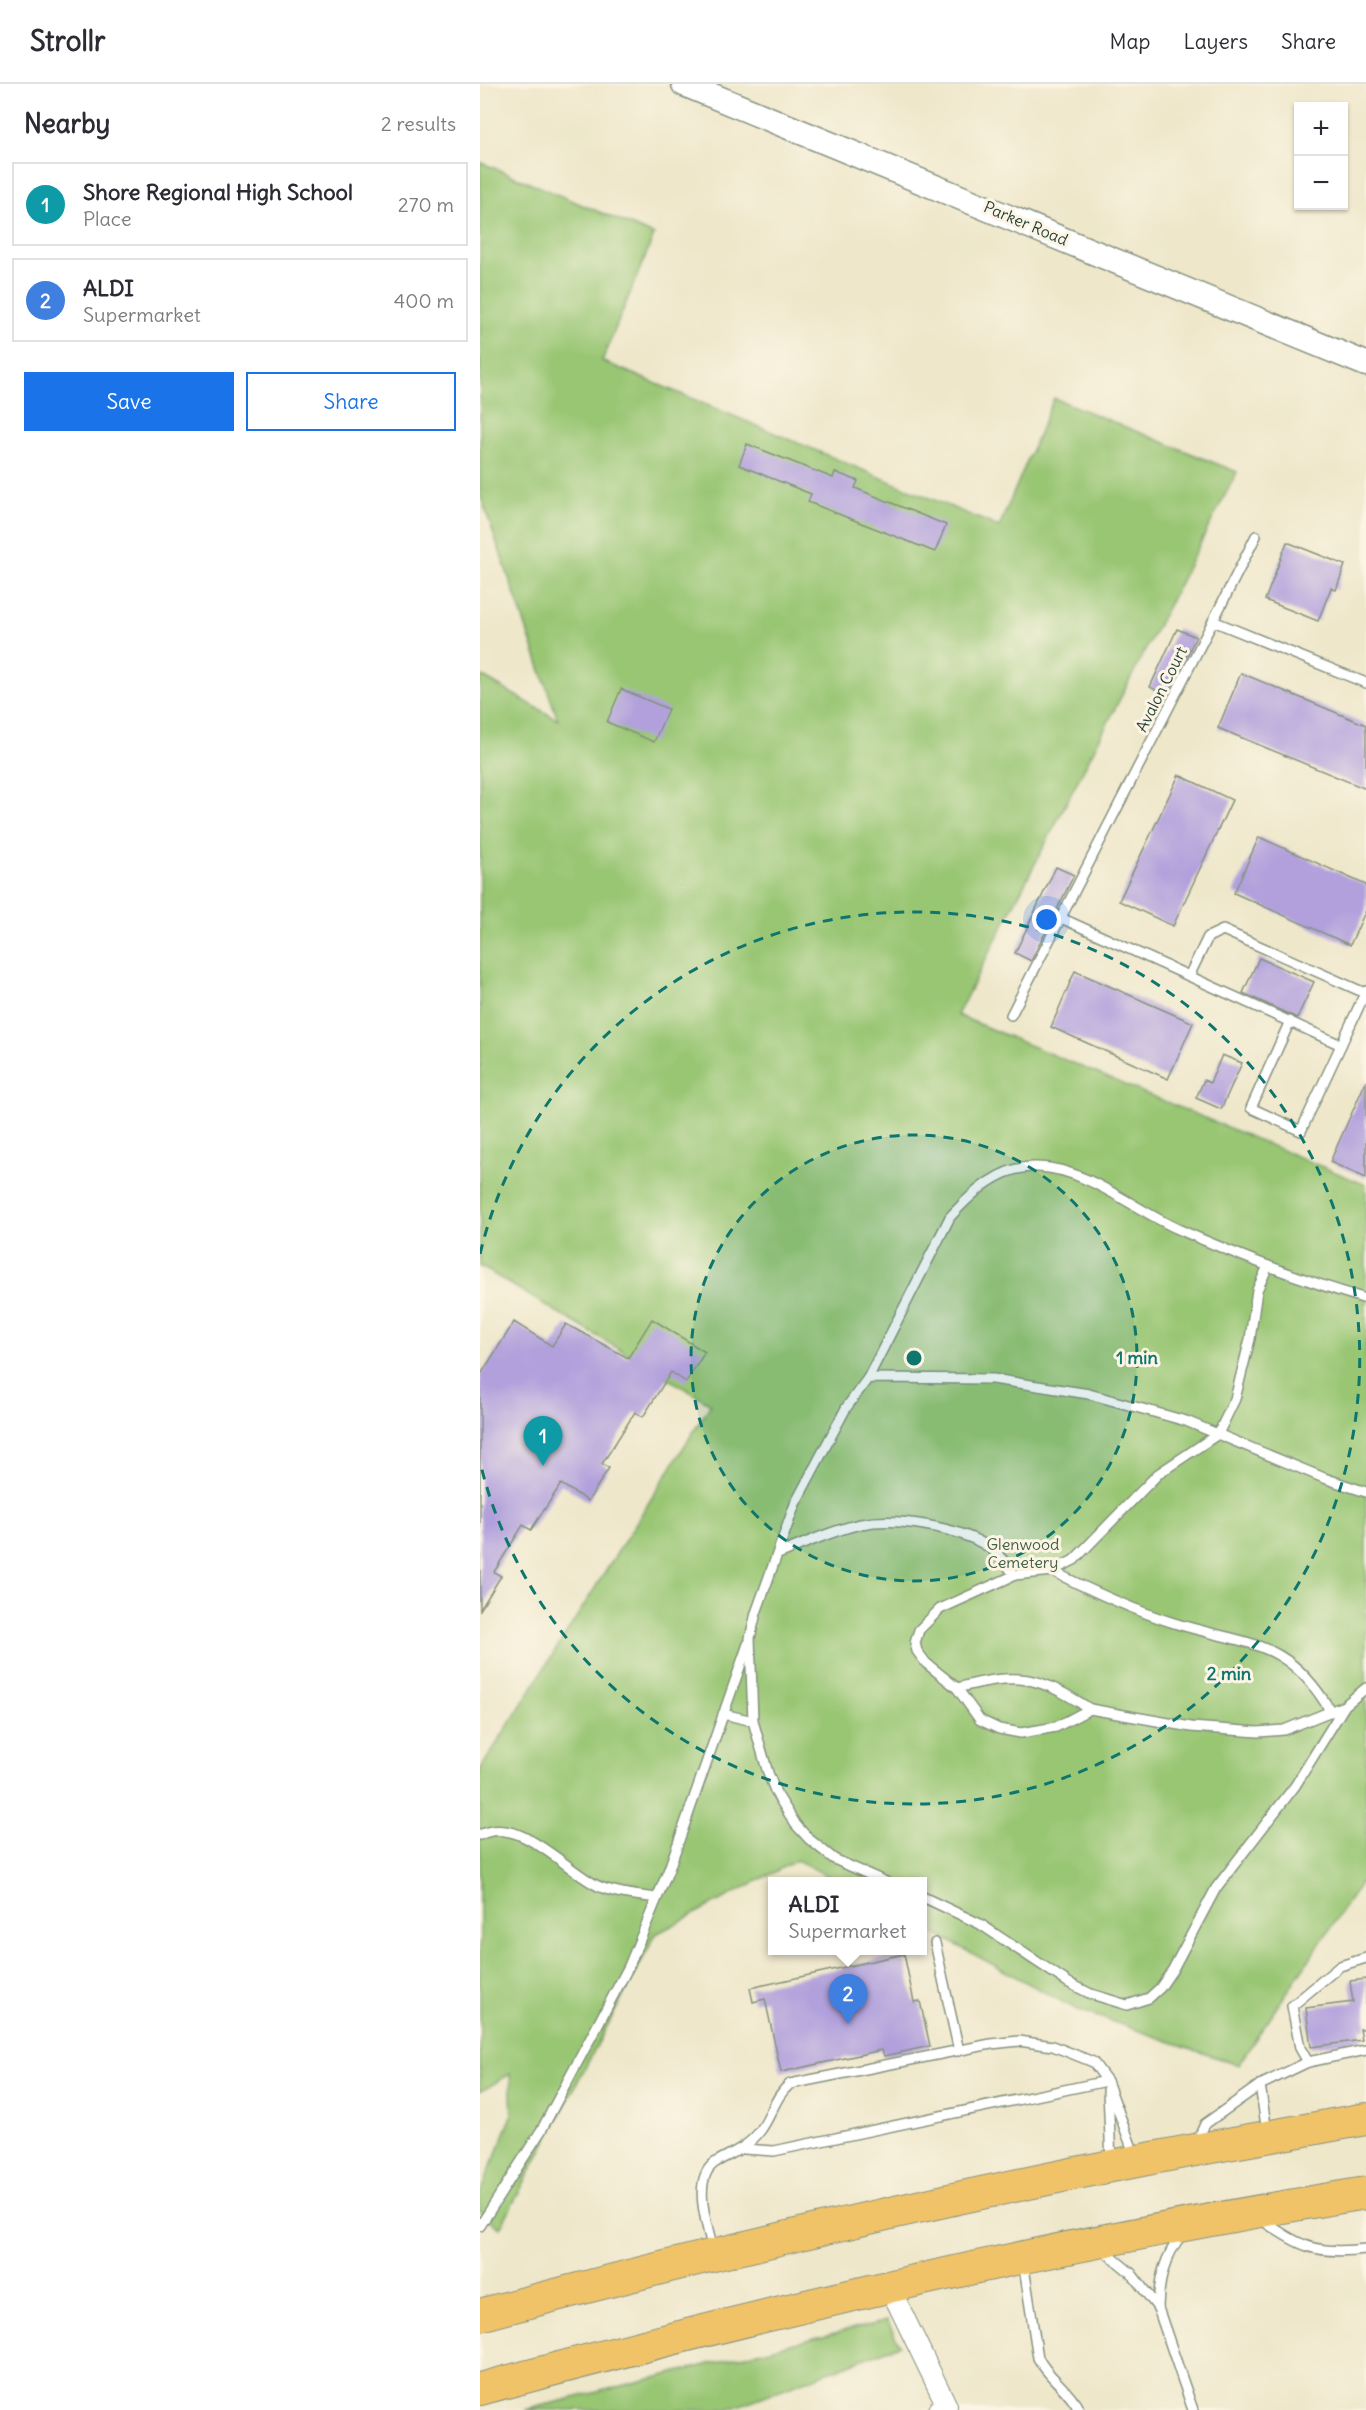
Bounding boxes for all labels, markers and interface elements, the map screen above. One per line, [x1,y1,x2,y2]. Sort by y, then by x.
text: Strollr [30,23,105,59]
text: Map [1110,28,1150,55]
text: Layers [1183,28,1248,55]
text: Share [1281,28,1336,55]
map controls [1294,102,1348,210]
button: + [1294,102,1348,156]
text: Nearby [24,107,110,140]
text: 2 results [381,111,456,136]
button: − [1294,156,1348,210]
text: Shore Regional High School [83,178,353,206]
text: 1 [42,192,49,217]
text: 270 m [398,192,454,217]
street label: Parker Road [981,196,1071,250]
text: Place [83,206,131,231]
text: ALDI [83,274,134,302]
text: 2 [40,288,51,313]
text: 400 m [394,288,454,313]
text: Supermarket [83,302,201,327]
button: Save [24,372,234,431]
button: Share [246,372,456,431]
street label: Avalon Court [1131,642,1191,735]
your location [1032,905,1061,934]
text: 1 min [1116,1346,1158,1369]
centre of rings [904,1348,924,1368]
pin: 1 [524,1416,562,1466]
park label: Glenwood Cemetery [987,1534,1059,1572]
text: 2 min [1207,1662,1252,1685]
popup [768,1877,927,1955]
text: ALDI [789,1890,839,1918]
text: Supermarket [789,1918,906,1943]
pin: 2 [828,1974,868,2024]

